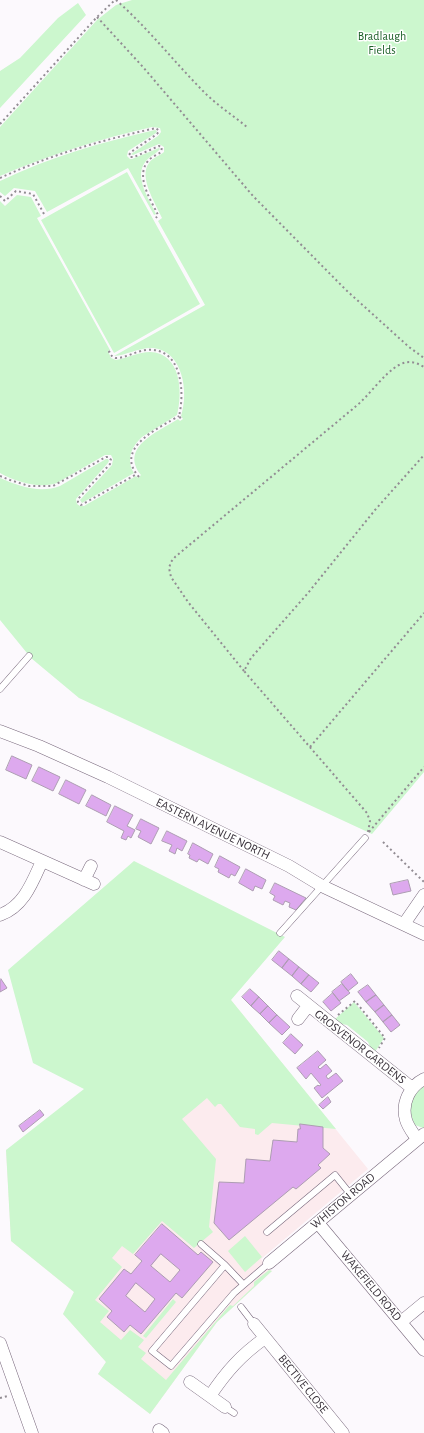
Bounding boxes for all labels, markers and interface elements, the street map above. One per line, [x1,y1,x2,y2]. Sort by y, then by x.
park label: Bradlaugh Fields [358,29,406,57]
street label: EASTERN AVENUE NORTH [154,795,272,863]
street label: GROSVENOR GARDENS [311,1007,409,1087]
street label: WHISTON ROAD [308,1170,378,1232]
street label: WAKEFIELD ROAD [337,1248,405,1324]
street label: BECTIVE CLOSE [275,1352,331,1416]

